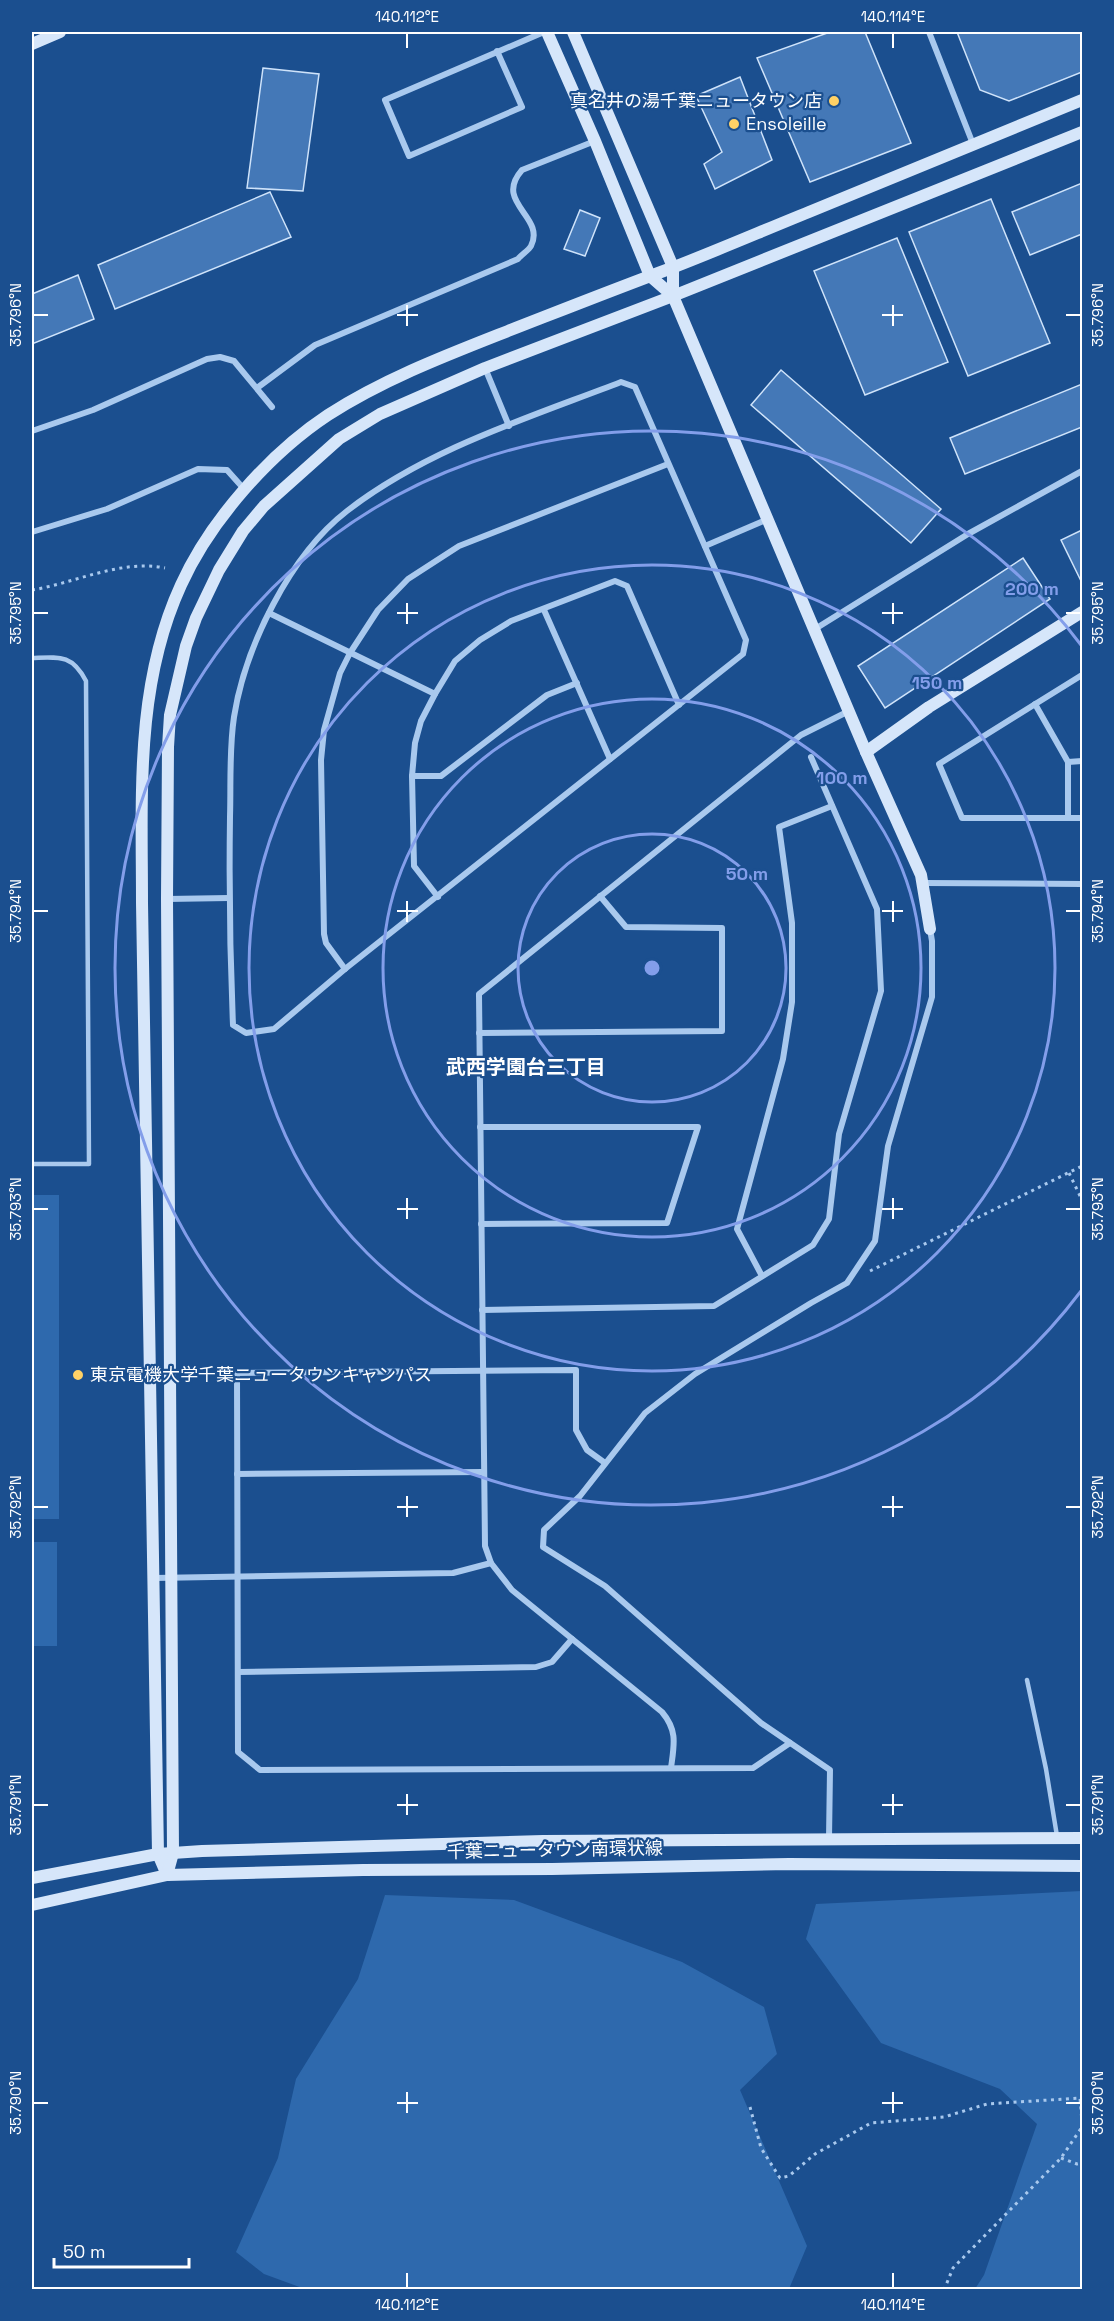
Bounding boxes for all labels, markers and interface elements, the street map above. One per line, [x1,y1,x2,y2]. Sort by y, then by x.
text: 140.112°E [375,7,439,26]
text: 140.114°E [861,7,925,26]
place label: 真名井の湯千葉ニュータウン店 [570,89,822,112]
marker: 真名井の湯千葉ニュータウン店 [827,94,841,108]
place label: Ensoleille [746,112,827,135]
marker: Ensoleille [727,117,741,131]
text: 35.796°N [6,283,25,347]
text: 35.796°N [1088,283,1107,347]
text: 200 m [1005,577,1059,600]
text: 35.795°N [6,581,25,645]
text: 35.795°N [1088,581,1107,645]
text: 150 m [912,671,962,694]
text: 100 m [816,766,868,789]
text: 50 m [726,862,768,885]
text: 35.794°N [6,879,25,943]
text: 35.794°N [1088,879,1107,943]
centre of rings [642,958,662,978]
district label: 武西学園台三丁目 [446,1054,606,1080]
text: 35.793°N [6,1177,25,1241]
text: 35.793°N [1088,1177,1107,1241]
place label: 東京電機大学千葉ニュータウンキャンパス [90,1363,432,1386]
marker: 東京電機大学千葉ニュータウンキャンパス [71,1368,85,1382]
text: 35.792°N [6,1475,25,1539]
text: 35.792°N [1088,1475,1107,1539]
text: 35.791°N [6,1775,25,1835]
text: 35.791°N [1088,1775,1107,1835]
street label: 千葉ニュータウン南環状線 [447,1836,663,1863]
text: 35.790°N [6,2071,25,2135]
text: 35.790°N [1088,2071,1107,2135]
scale bar [54,2231,189,2269]
text: 50 m [63,2240,105,2263]
text: 140.112°E [375,2295,439,2314]
text: 140.114°E [861,2295,925,2314]

